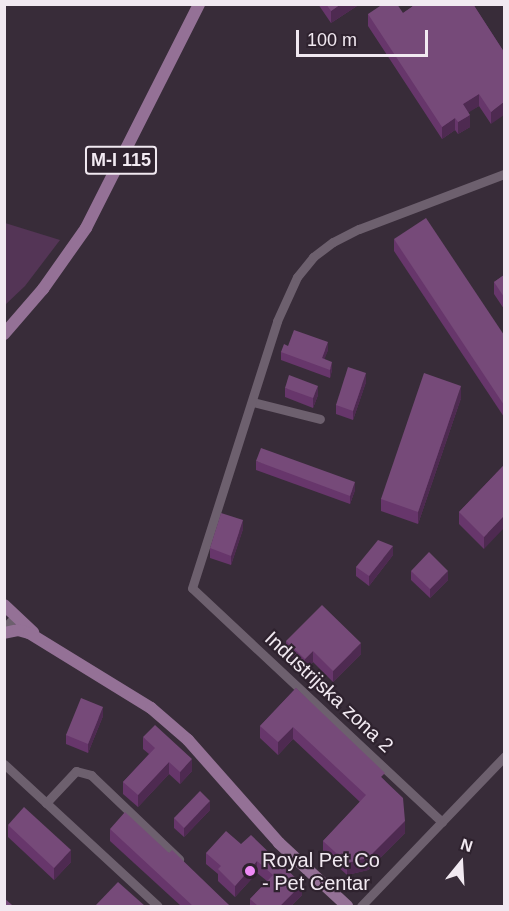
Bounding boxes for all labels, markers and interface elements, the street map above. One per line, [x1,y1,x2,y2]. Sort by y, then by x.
scale bar [299,18,431,56]
text: 100 m [307,30,357,50]
road number: M-I 115 [84,145,158,175]
street label: Industrijska zona 2 [260,626,398,758]
north arrow [431,833,491,893]
text: N [459,836,475,855]
place label: Royal Pet Co - Pet Centar [262,848,380,895]
marker: Royal Pet Co - Pet Centar [243,864,257,878]

